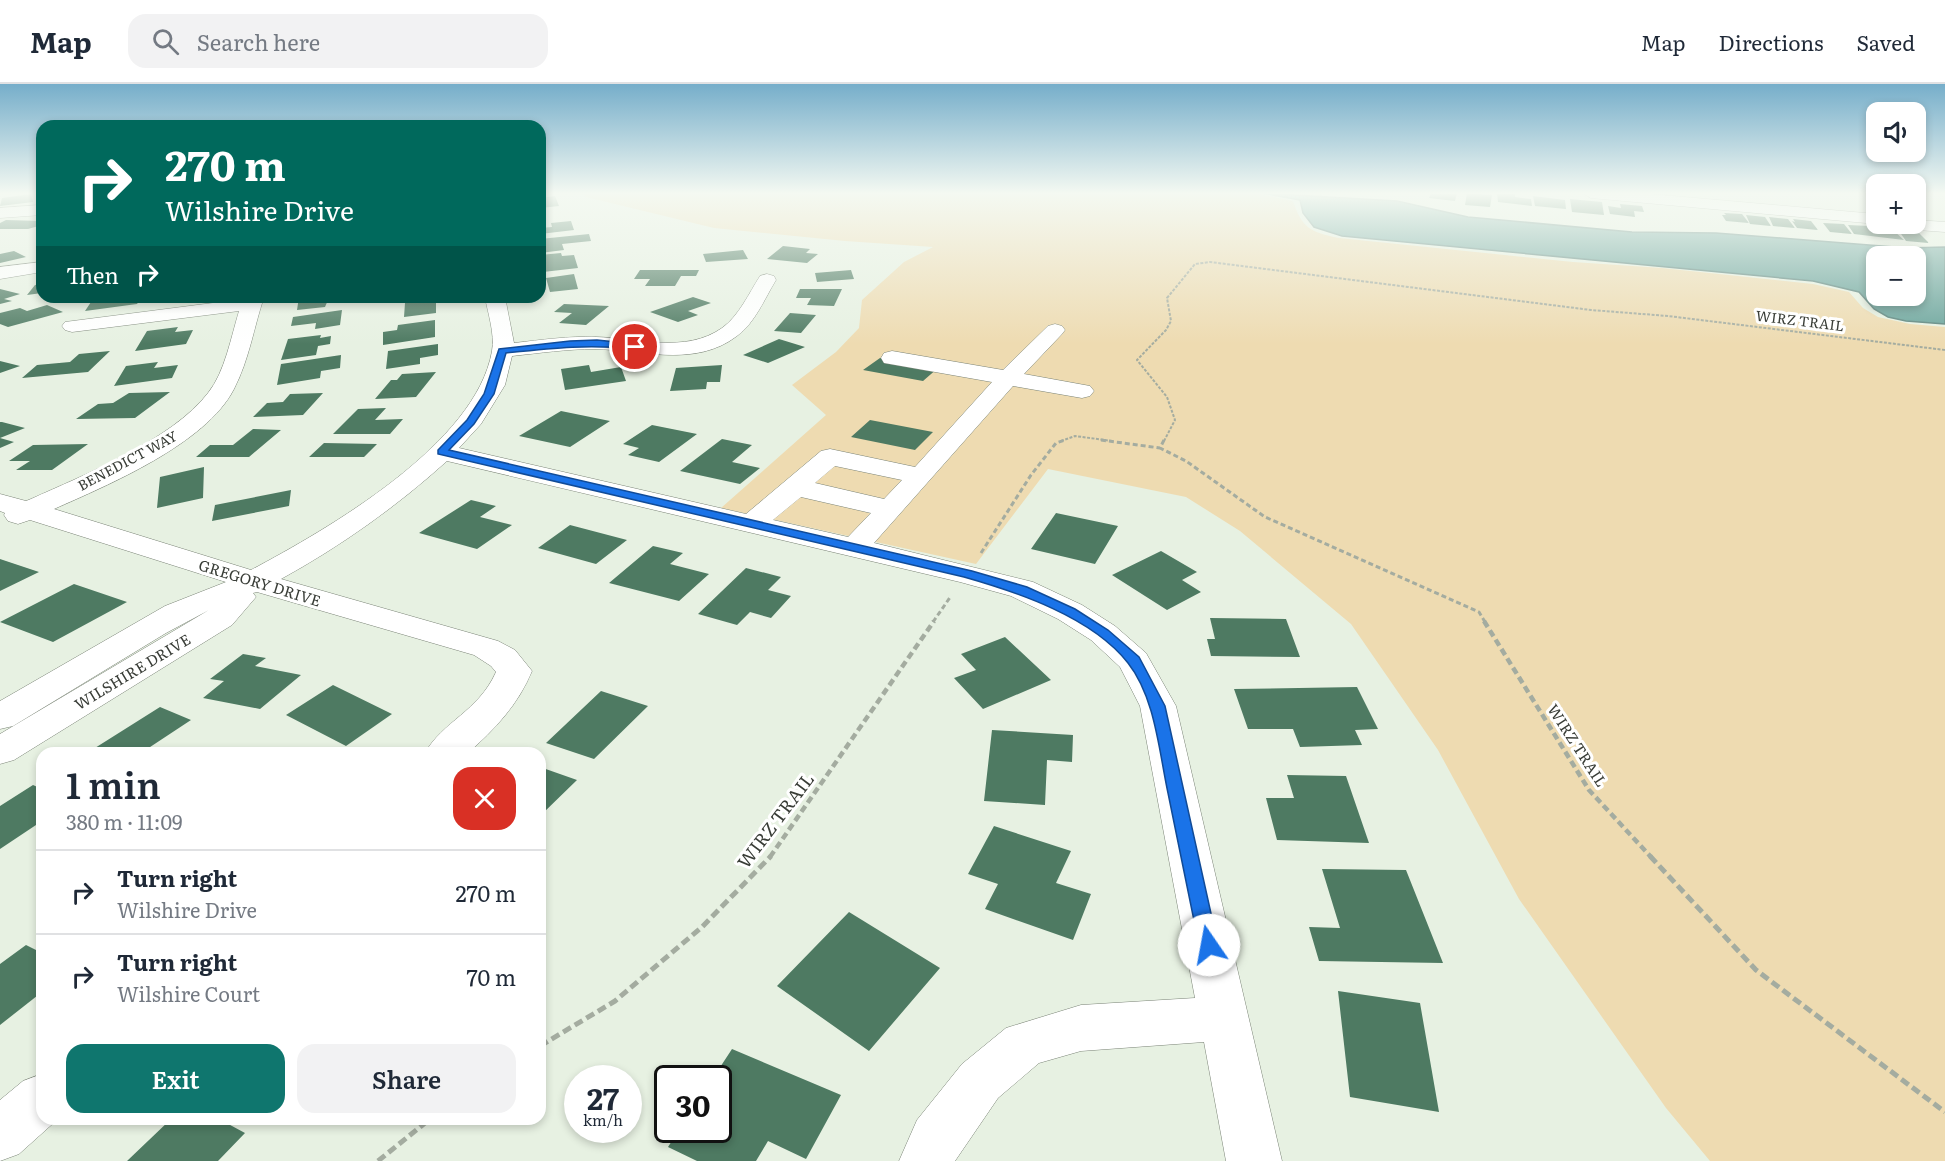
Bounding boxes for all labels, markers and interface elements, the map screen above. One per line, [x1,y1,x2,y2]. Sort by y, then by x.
search box [128,14,548,68]
text: Map [30,20,92,62]
icon: search [149,25,182,58]
text: Search here [197,25,320,58]
text: Map [1641,26,1686,57]
text: Directions [1719,26,1824,57]
text: Saved [1857,26,1915,57]
map controls [1866,102,1926,306]
button: sound [1866,102,1926,162]
text: 270 m [165,132,286,194]
icon: right [66,144,144,222]
button: + [1866,174,1926,234]
text: Wilshire Drive [165,189,354,229]
button: − [1866,246,1926,306]
text: Then [66,258,119,291]
icon: right [131,258,164,291]
street label: WIRZ TRAIL [1755,305,1845,335]
pin [609,321,660,372]
icon: arrive [618,330,651,363]
street label: BENEDICT WAY [74,425,180,495]
street label: GREGORY DRIVE [196,552,324,612]
street label: WILSHIRE DRIVE [69,627,195,715]
street label: WIRZ TRAIL [1543,699,1613,791]
text: 1 min [66,757,161,810]
street label: WIRZ TRAIL [730,766,820,874]
button: close [453,767,516,830]
text: 380 m · 11:09 [66,806,182,836]
text: Turn right [117,861,237,894]
icon: right [66,876,99,909]
text: 270 m [455,876,516,909]
text: Wilshire Drive [117,894,257,924]
position arrow [1177,913,1241,977]
text: Turn right [117,945,237,978]
icon: right [66,960,99,993]
text: 70 m [466,960,516,993]
text: Wilshire Court [117,978,260,1008]
button: Exit [66,1044,285,1113]
button: Share [297,1044,516,1113]
speed limit sign: 30 [654,1065,732,1143]
text: 27 [587,1075,619,1119]
text: km/h [583,1108,623,1131]

